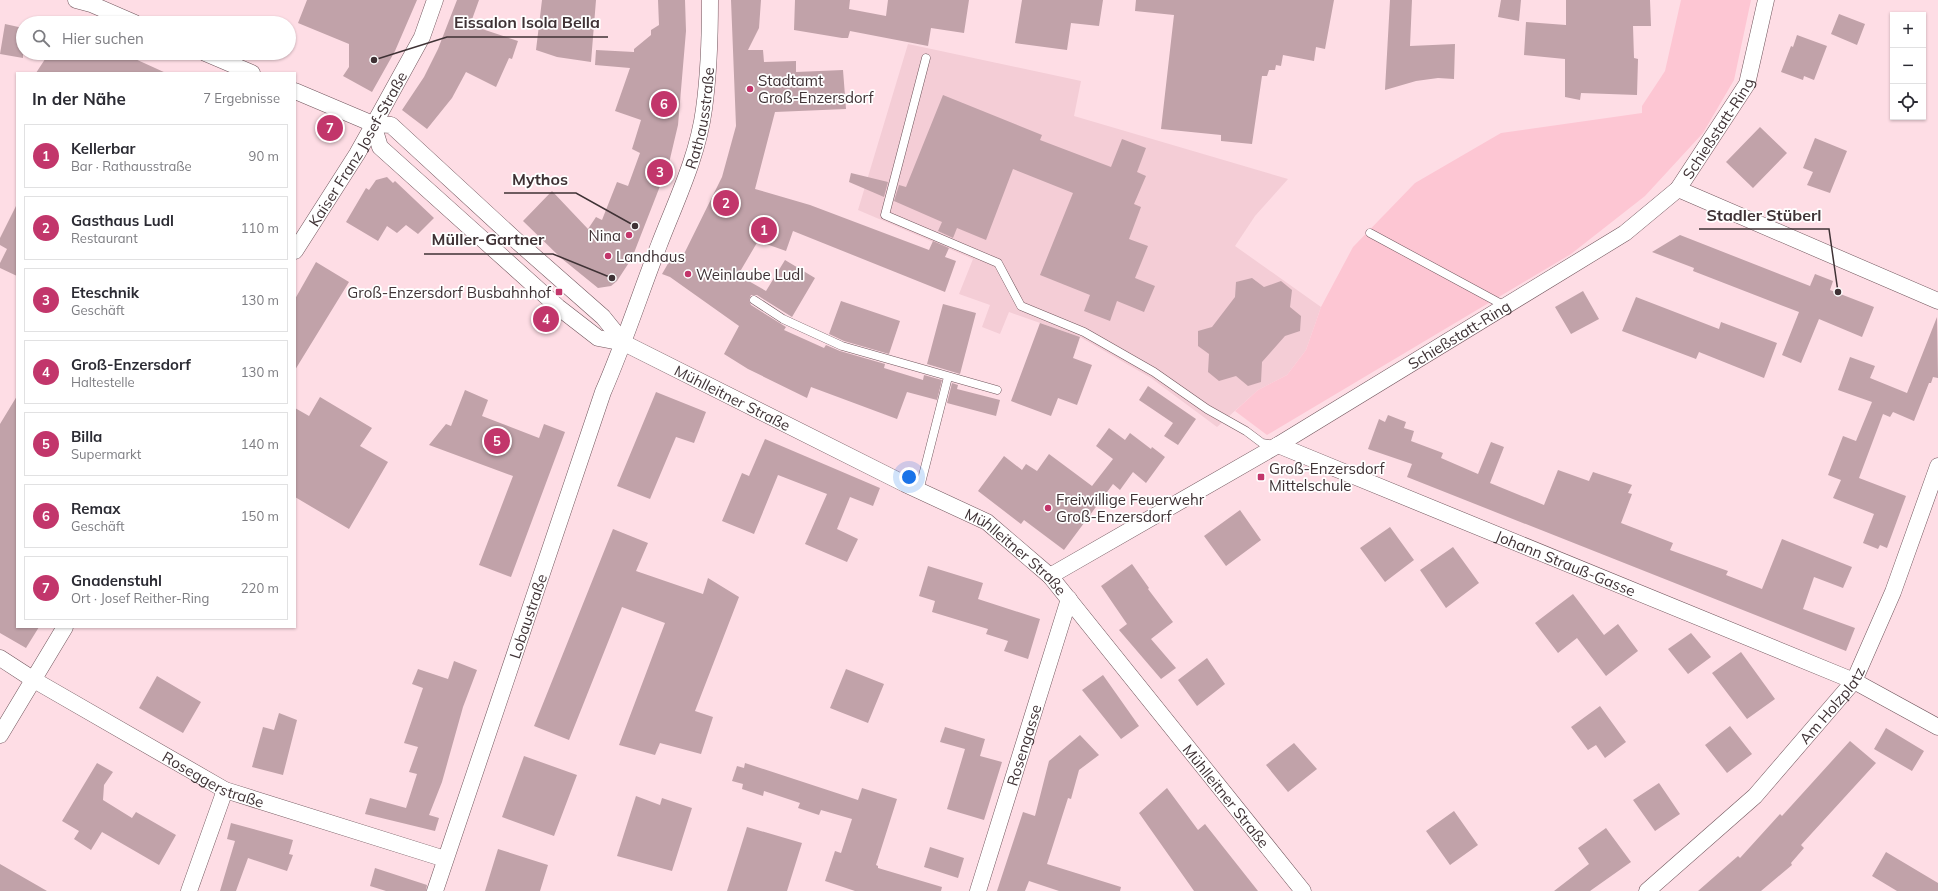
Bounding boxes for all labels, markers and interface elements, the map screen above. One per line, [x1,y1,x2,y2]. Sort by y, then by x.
callout: Eissalon Isola Bella [447,9,608,37]
text: Eissalon Isola Bella [454,12,600,32]
map controls [1890,12,1926,120]
button: + [1890,12,1926,48]
search box [16,16,296,60]
icon: search [30,27,52,49]
text: Hier suchen [62,29,144,48]
button: − [1890,48,1926,84]
street label: Rathausstraße [680,66,718,171]
street label: Kaiser Franz Josef-Straße [304,68,411,230]
place label: Stadtamt Groß-Enzersdorf [758,71,874,107]
street label: Schießstatt-Ring [1678,77,1757,182]
marker: Stadtamt Groß-Enzersdorf [745,84,755,94]
button: locate [1890,84,1926,120]
text: In der Nähe [32,88,126,109]
pin: 6 [651,89,677,119]
text: 7 Ergebnisse [203,90,280,106]
pin: 7 [317,113,343,143]
text: Kellerbar [71,139,135,158]
text: 1 [42,148,50,164]
text: 90 m [249,148,279,164]
pin: 3 [647,157,673,187]
text: Bar · Rathausstraße [71,158,192,174]
callout: Mythos [504,165,576,193]
text: Mythos [512,169,568,189]
pin: 2 [713,188,739,218]
callout: Stadler Stüberl [1699,201,1829,229]
text: Stadler Stüberl [1707,205,1821,225]
text: Gasthaus Ludl [71,211,174,230]
pin: 1 [751,215,777,245]
text: 2 [42,220,50,236]
text: 110 m [241,220,279,236]
callout: Müller-Gartner [424,226,553,254]
place label: Nina [588,226,621,245]
text: Müller-Gartner [432,229,545,249]
text: Restaurant [71,230,138,246]
marker: Nina [624,230,634,240]
place label: Landhaus [616,247,685,266]
marker: Landhaus [603,251,613,261]
place label: Weinlaube Ludl [696,265,804,284]
marker: Weinlaube Ludl [683,269,693,279]
text: Eteschnik [71,283,139,302]
place label: Groß-Enzersdorf Busbahnhof [347,283,552,302]
marker: Groß-Enzersdorf Busbahnhof [554,287,564,297]
text: 3 [42,292,50,308]
text: 130 m [241,292,279,308]
street label: Schießstatt-Ring [1404,296,1514,373]
text: Geschäft [71,302,125,318]
pin: 4 [533,304,559,334]
text: Groß-Enzersdorf [71,355,191,374]
street label: Mühlleitner Straße [671,360,794,435]
text: 4 [42,364,50,380]
text: 130 m [241,364,279,380]
text: Haltestelle [71,374,135,390]
pin: 5 [484,426,510,456]
text: Billa [71,427,102,446]
text: 5 [42,436,50,452]
text: 140 m [241,436,279,452]
text: Supermarkt [71,446,141,462]
place label: Groß-Enzersdorf Mittelschule [1269,459,1385,495]
your location [899,467,919,487]
marker: Groß-Enzersdorf Mittelschule [1256,472,1266,482]
place label: Freiwillige Feuerwehr Groß-Enzersdorf [1056,490,1205,526]
text: Remax [71,499,121,518]
marker: Freiwillige Feuerwehr Groß-Enzersdorf [1043,503,1053,513]
street label: Mühlleitner Straße [962,504,1071,599]
text: 6 [42,508,50,524]
text: 150 m [241,508,279,524]
text: Geschäft [71,518,125,534]
street label: Johann Strauß-Gasse [1493,526,1639,600]
text: Gnadenstuhl [71,571,162,590]
street label: Lobaustraße [504,571,551,661]
text: 7 [42,580,50,596]
text: 220 m [241,580,279,596]
text: Ort · Josef Reither-Ring [71,590,209,606]
street label: Am Holzplatz [1795,664,1869,748]
street label: Rosengasse [1002,702,1045,788]
street label: Mühlleitner Straße [1179,740,1274,851]
street label: Roseggerstraße [159,747,266,811]

